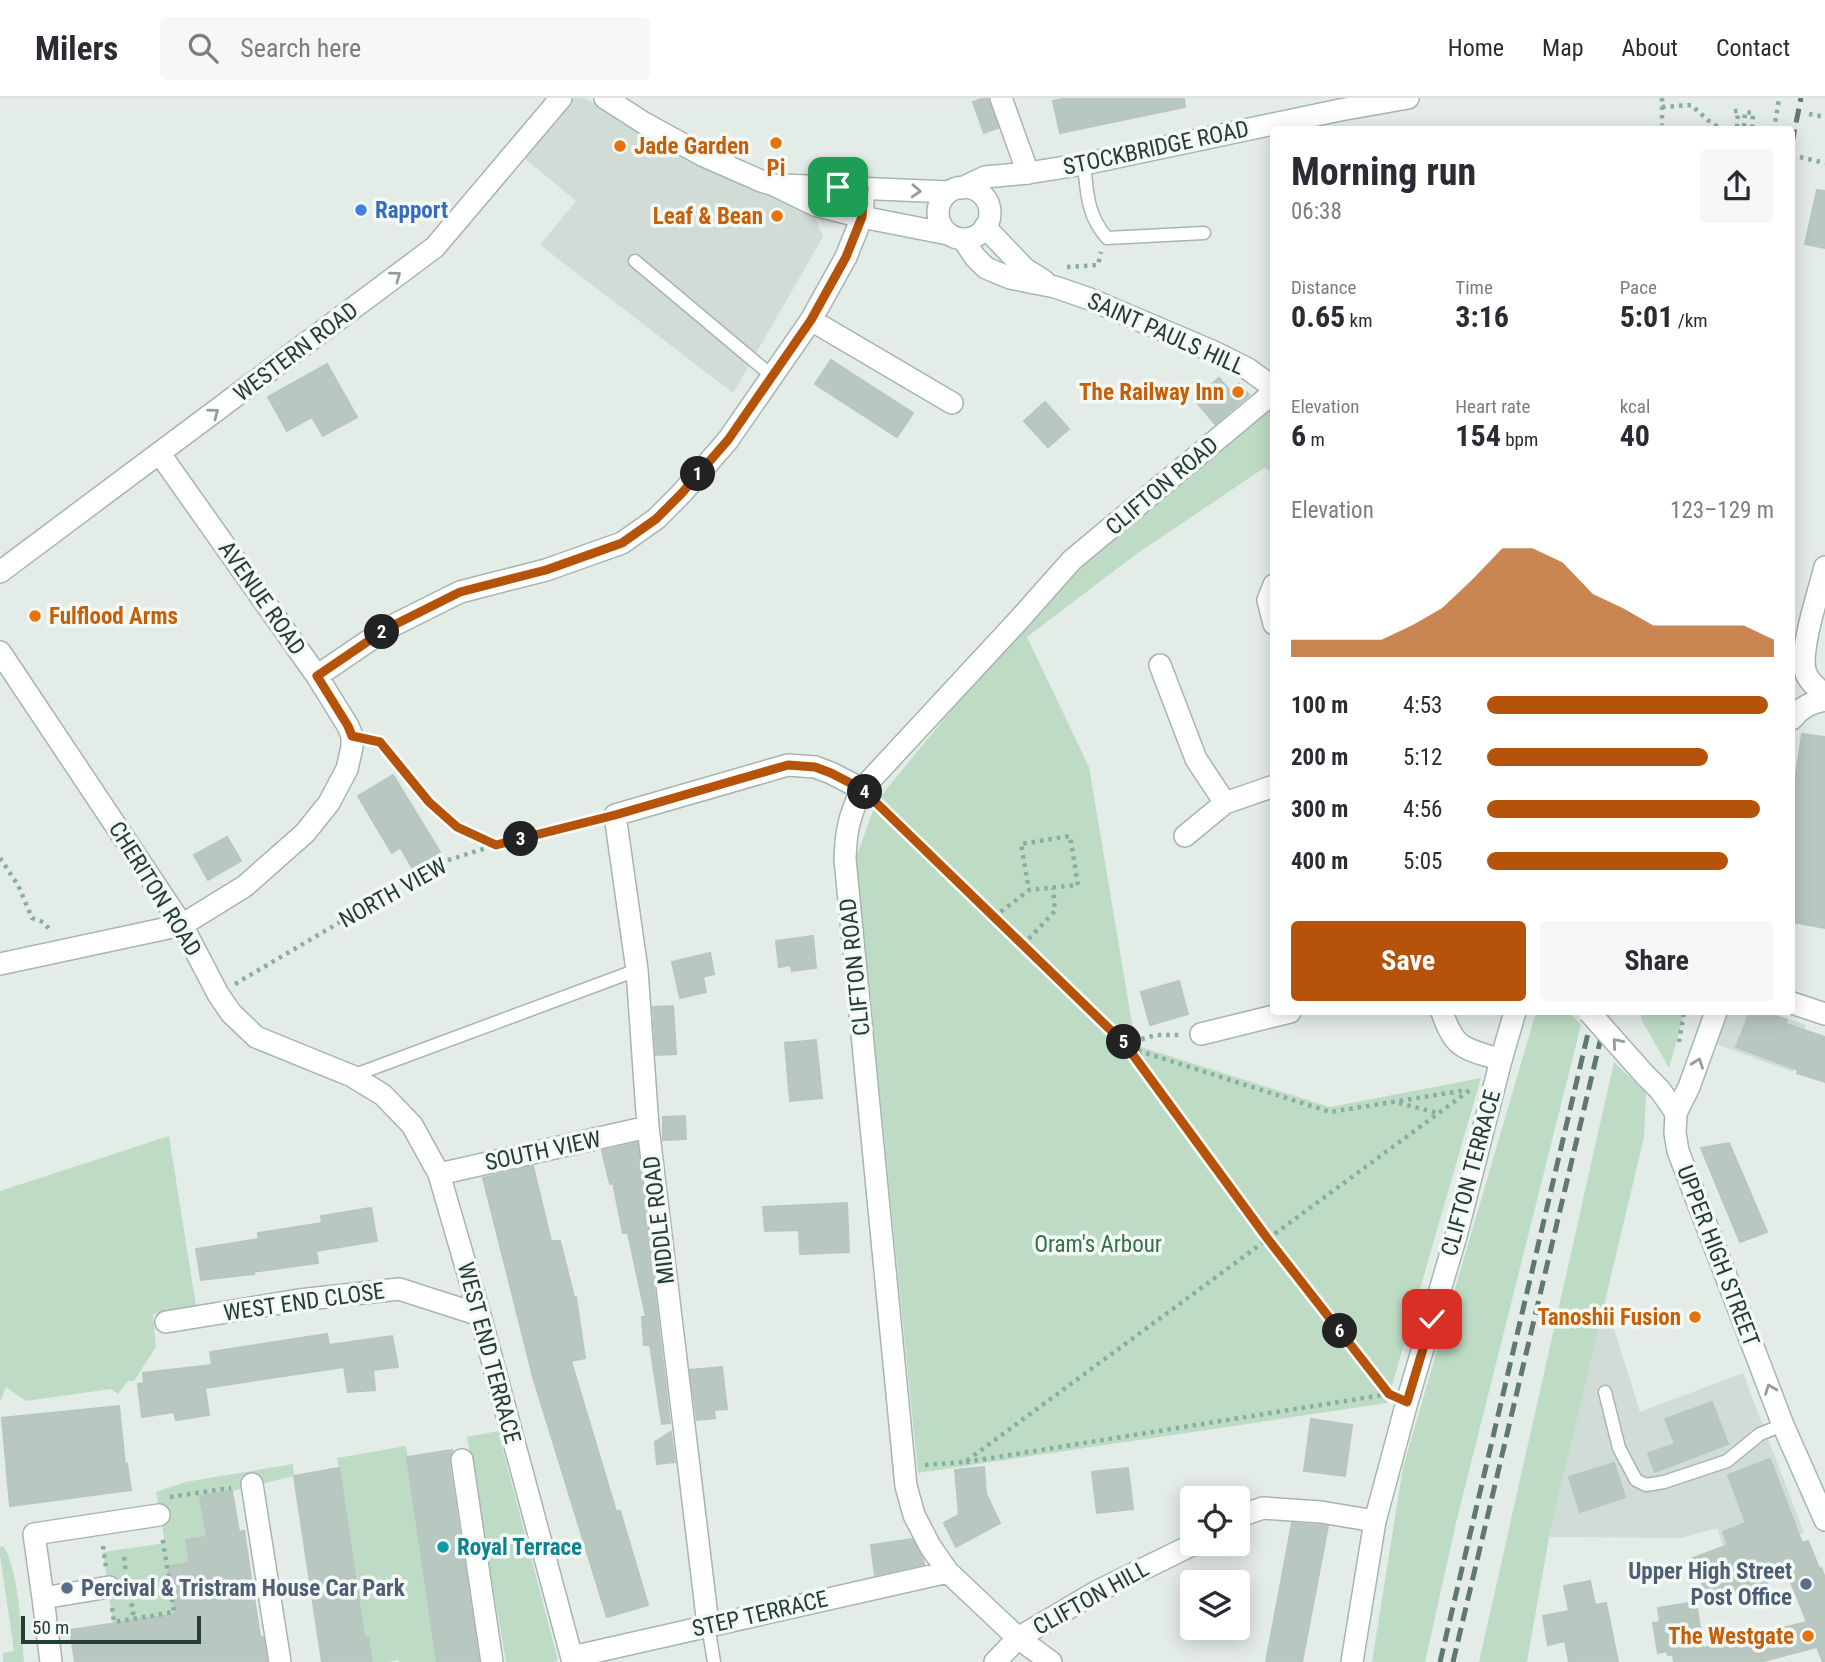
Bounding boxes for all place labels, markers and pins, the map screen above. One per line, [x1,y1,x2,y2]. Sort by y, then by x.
place label: Jade Garden [634,133,749,160]
marker: Pi [768,135,784,151]
marker: Jade Garden [612,138,628,154]
place label: Pi [767,155,785,182]
pin [808,157,868,217]
place label: Rapport [375,197,448,224]
marker: Rapport [353,202,369,218]
place label: Leaf & Bean [653,203,763,230]
marker: Leaf & Bean [769,208,785,224]
place label: The Railway Inn [1079,379,1224,406]
marker: The Railway Inn [1230,384,1246,400]
pin: 1 [680,456,716,492]
place label: Fulflood Arms [49,603,178,630]
marker: Fulflood Arms [27,608,43,624]
pin: 2 [364,614,400,650]
pin: 4 [848,774,882,810]
pin: 3 [504,822,538,856]
pin: 5 [1106,1024,1142,1060]
pin [1402,1289,1462,1349]
place label: Tanoshii Fusion [1537,1304,1681,1331]
marker: Tanoshii Fusion [1687,1309,1703,1325]
pin: 6 [1322,1314,1358,1348]
place label: Royal Terrace [457,1534,582,1561]
marker: Royal Terrace [435,1539,451,1555]
place label: Upper High Street Post Office [1628,1558,1792,1611]
place label: Percival & Tristram House Car Park [81,1575,406,1602]
marker: Upper High Street Post Office [1798,1576,1814,1592]
marker: Percival & Tristram House Car Park [59,1580,75,1596]
place label: The Westgate [1668,1623,1794,1650]
marker: The Westgate [1800,1628,1816,1644]

